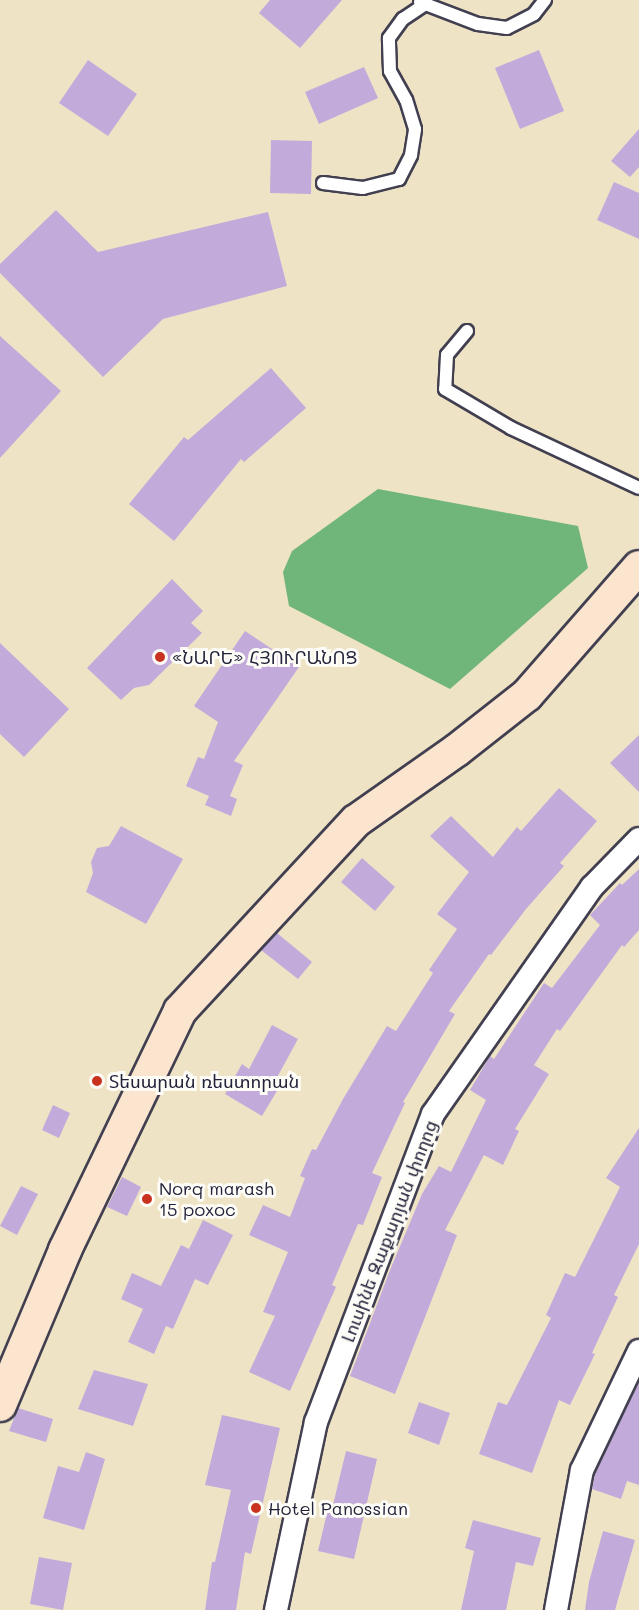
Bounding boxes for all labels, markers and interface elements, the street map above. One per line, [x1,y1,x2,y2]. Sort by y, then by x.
place label: «ՆԱՐԵ» ՀՅՈՒՐԱՆՈՑ [172,646,357,668]
marker: «ՆԱՐԵ» ՀՅՈՒՐԱՆՈՑ [153,650,167,664]
place label: Տեսարան ռեստորան [109,1070,299,1092]
marker: Տեսարան ռեստորան [90,1074,104,1088]
street label: Լուսինե Զաքարյան փողոց [337,1117,441,1345]
place label: Norq marash 15 poxoc [159,1178,274,1220]
marker: Norq marash 15 poxoc [140,1192,154,1206]
place label: Hotel Panossian [268,1497,408,1519]
marker: Hotel Panossian [249,1501,263,1515]

